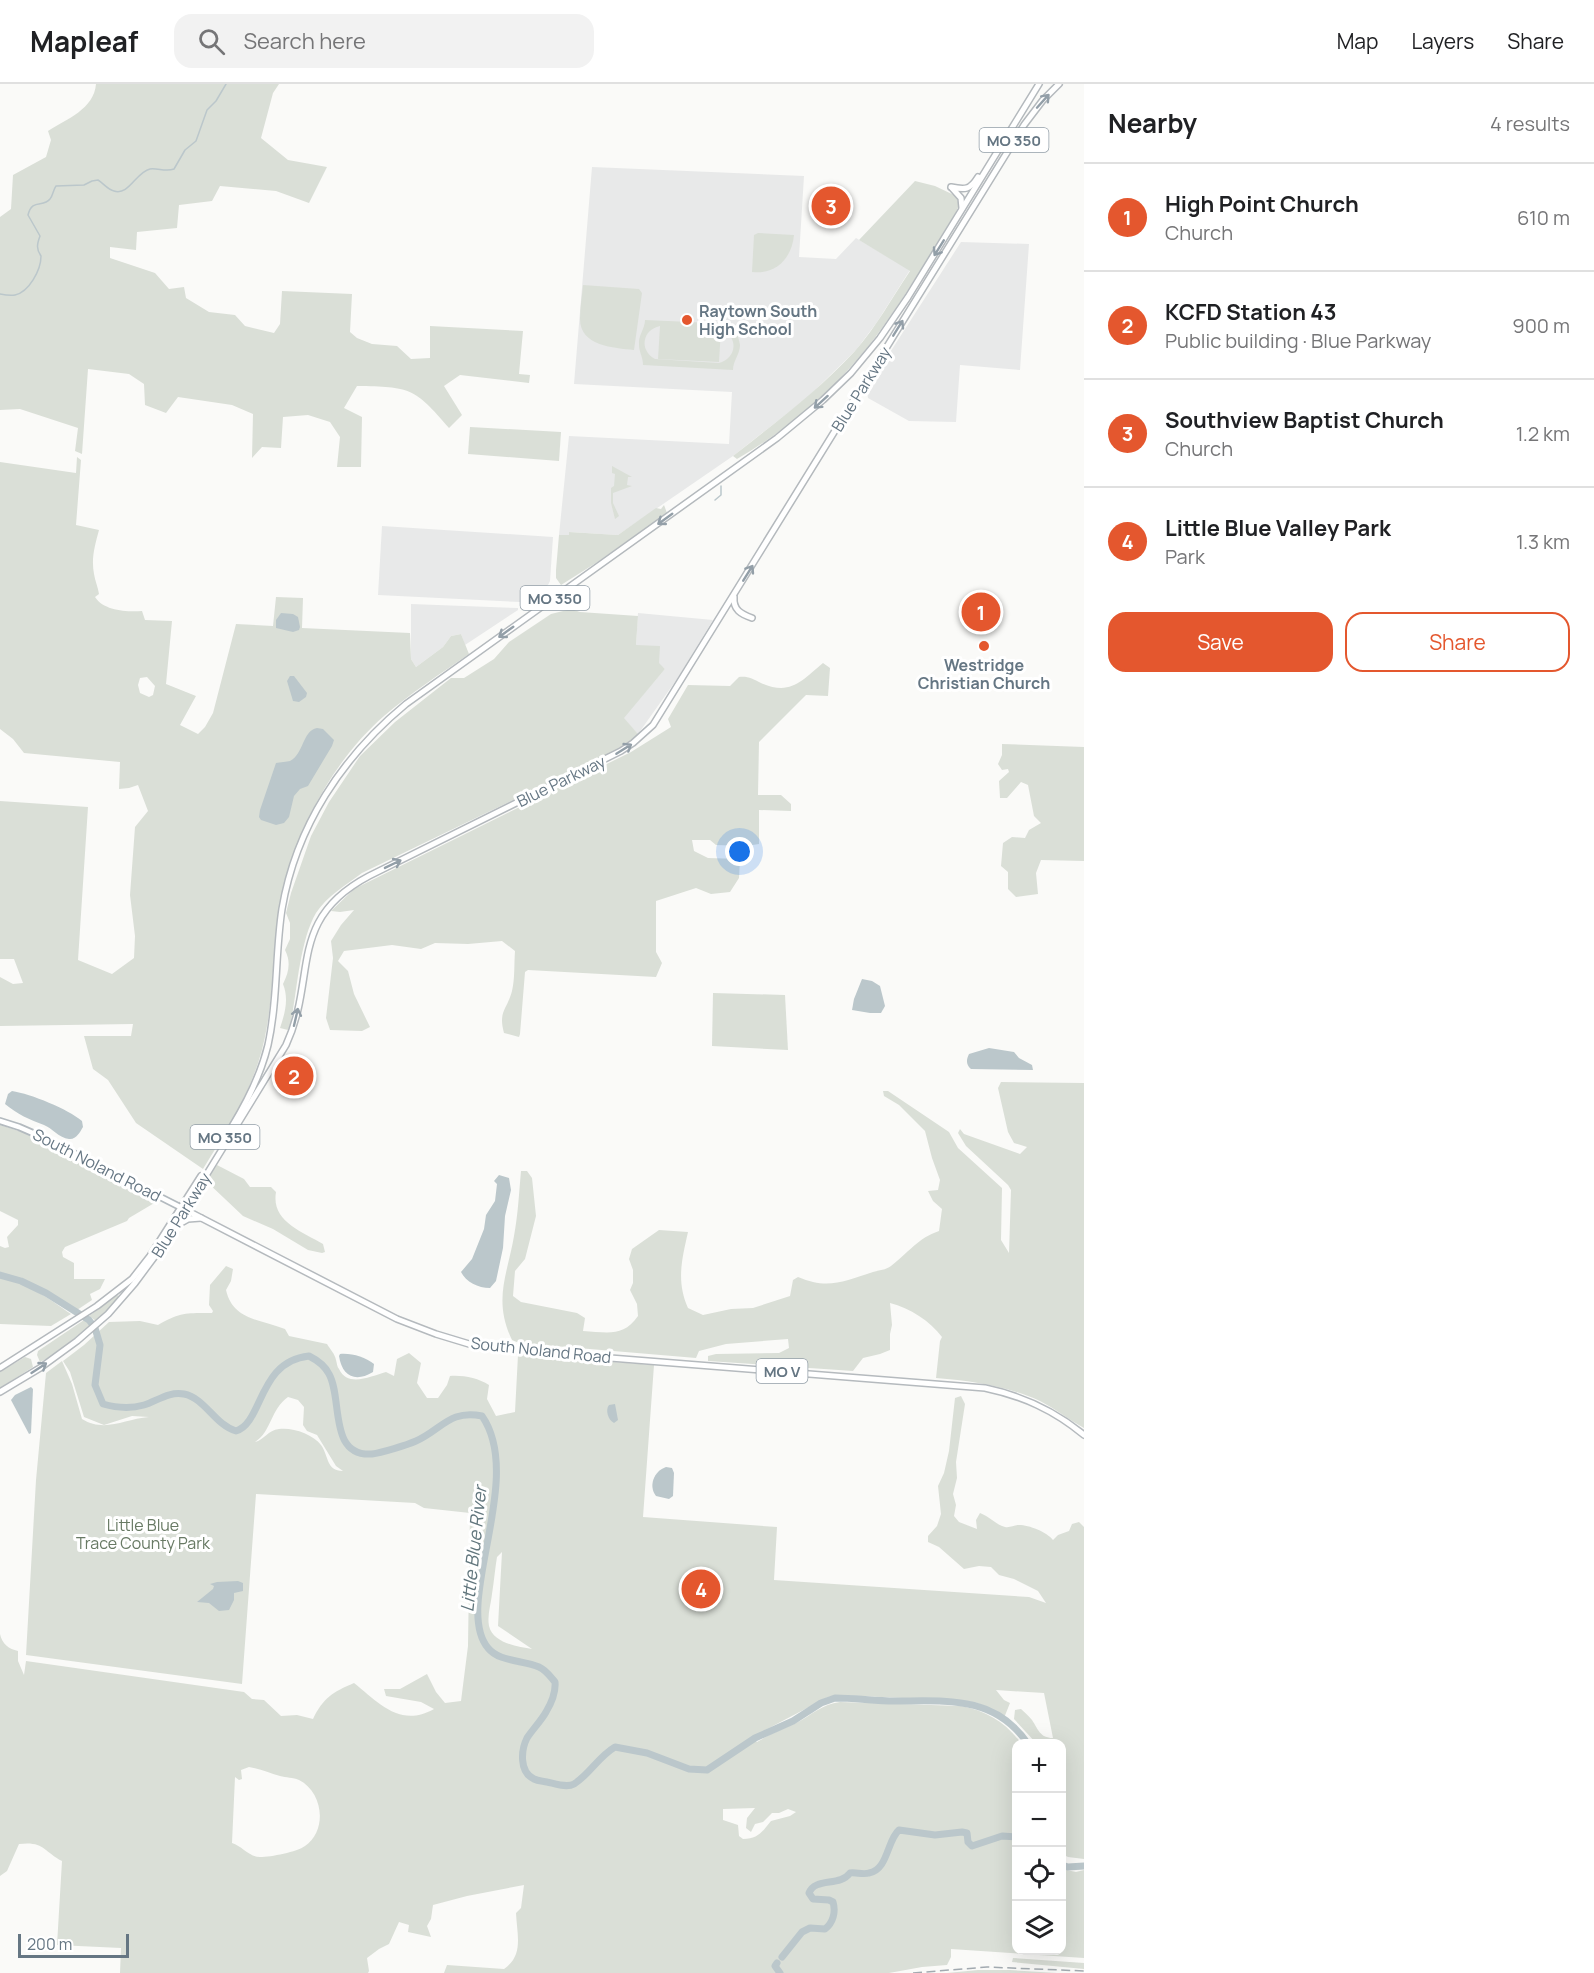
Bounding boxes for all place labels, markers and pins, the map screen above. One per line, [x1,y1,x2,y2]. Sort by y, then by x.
pin: 3 [812,184,850,228]
place label: Raytown South High School [699,300,817,340]
marker: Raytown South High School [680,313,694,327]
pin: 1 [962,590,1000,634]
marker: Westridge Christian Church [977,639,991,653]
place label: Westridge Christian Church [918,654,1050,694]
pin: 2 [274,1054,314,1098]
pin: 4 [682,1566,720,1612]

